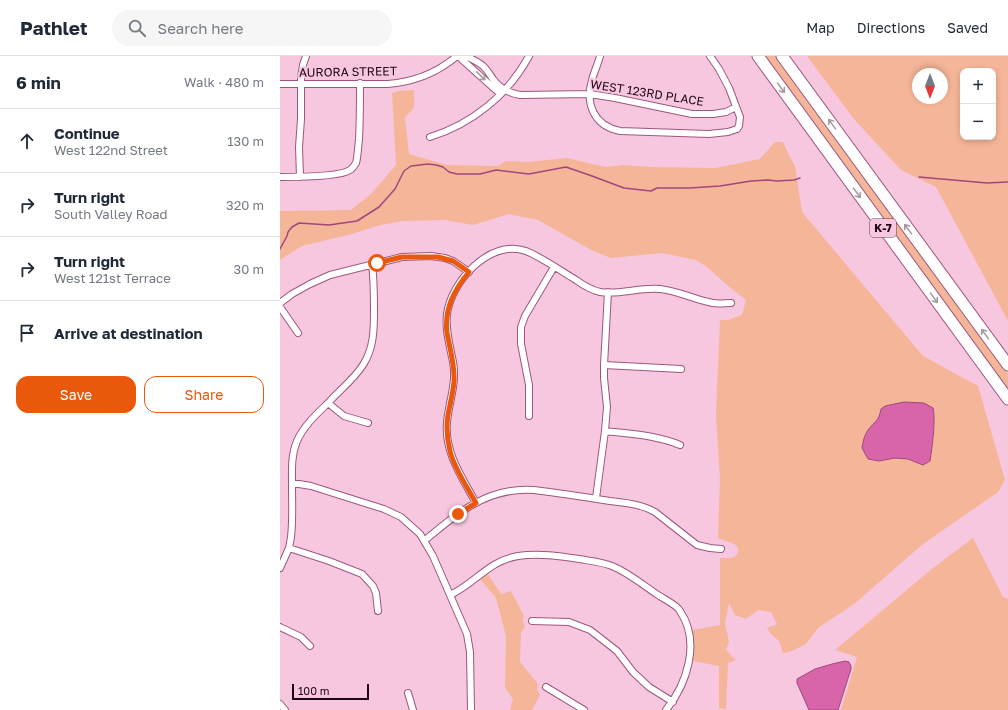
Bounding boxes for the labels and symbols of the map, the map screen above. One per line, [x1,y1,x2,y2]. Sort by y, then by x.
street label: AURORA STREET [299,63,398,80]
north arrow [912,68,948,104]
one-way arrow [476,71,486,81]
street label: WEST 123RD PLACE [589,76,705,109]
one-way arrow [776,82,785,93]
one-way arrow [828,119,836,130]
one-way arrow [853,187,861,198]
road number: K-7 [870,219,896,237]
one-way arrow [904,224,912,235]
route start [368,254,386,272]
one-way arrow [930,292,938,303]
one-way arrow [981,329,989,340]
route end [449,505,467,523]
scale bar [292,682,369,701]

